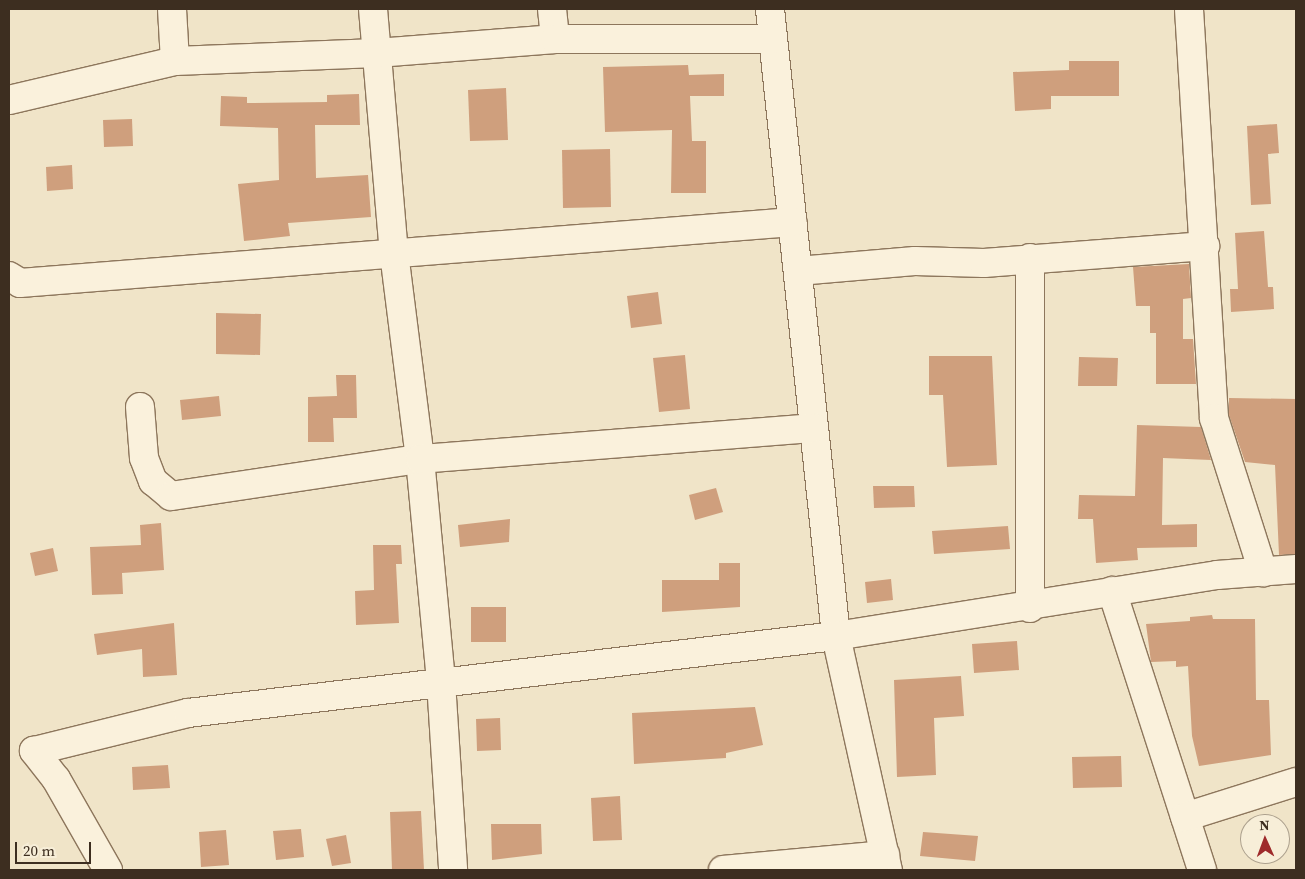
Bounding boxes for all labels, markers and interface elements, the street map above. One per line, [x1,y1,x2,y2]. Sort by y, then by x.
north arrow [1240,814,1290,864]
text: N [1259,815,1270,835]
scale bar [18,832,94,864]
text: 20 m [23,840,55,861]

